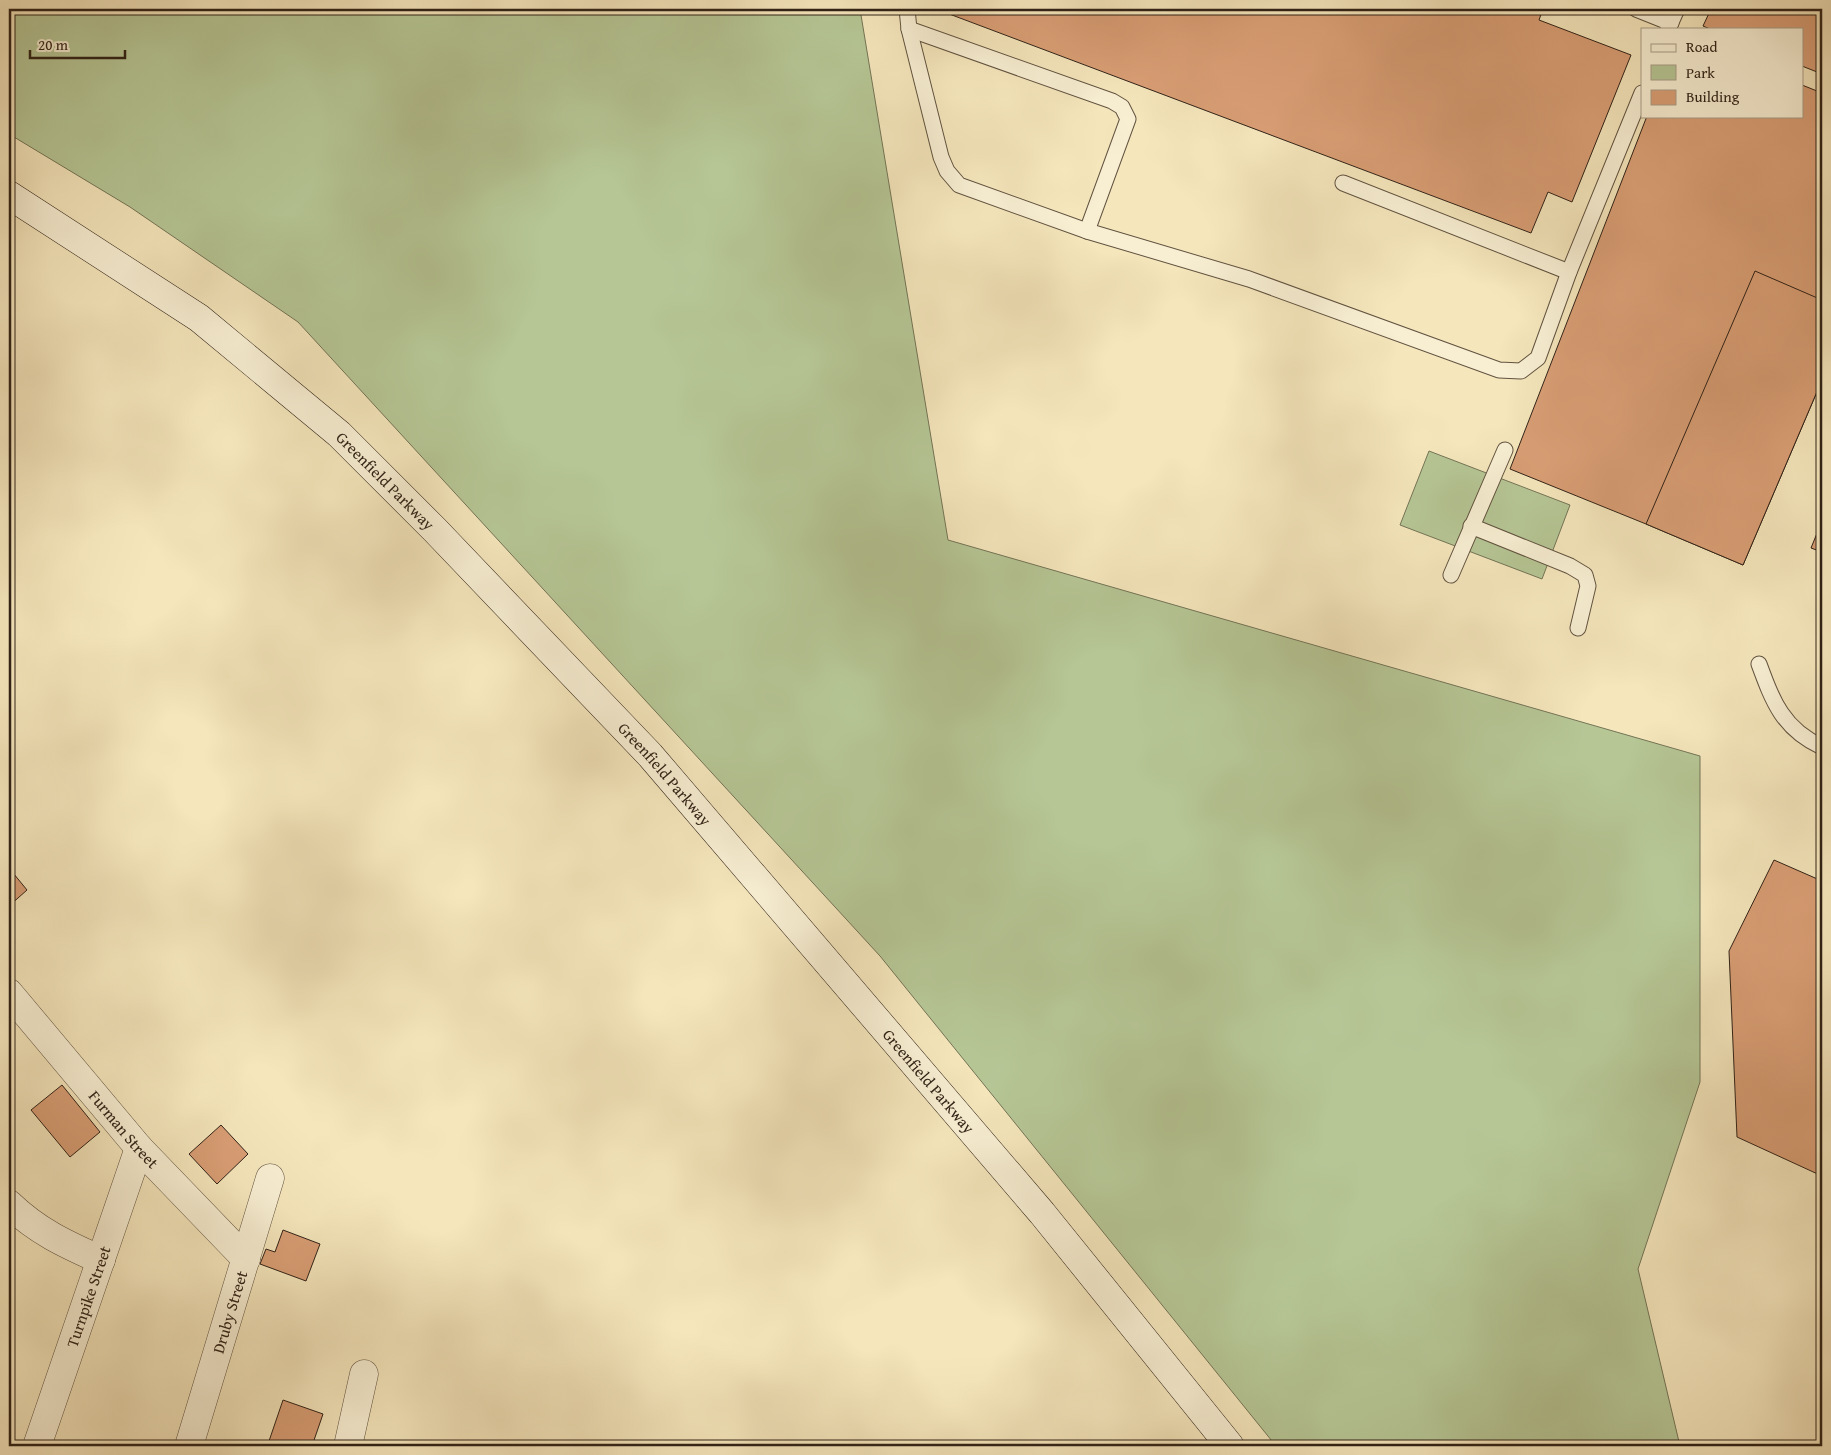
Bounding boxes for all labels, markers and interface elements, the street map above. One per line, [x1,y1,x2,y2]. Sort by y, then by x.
scale bar [30,28,125,60]
legend [1641,28,1804,118]
text: 20 m [38,34,69,55]
text: Road [1686,36,1717,57]
text: Park [1686,62,1715,83]
text: Building [1686,86,1740,107]
street label: Greenfield Parkway [331,426,440,535]
street label: Greenfield Parkway [613,717,717,831]
street label: Greenfield Parkway [877,1023,981,1138]
street label: Furman Street [83,1085,165,1174]
street label: Turnpike Street [60,1242,117,1350]
street label: Druby Street [206,1267,253,1356]

